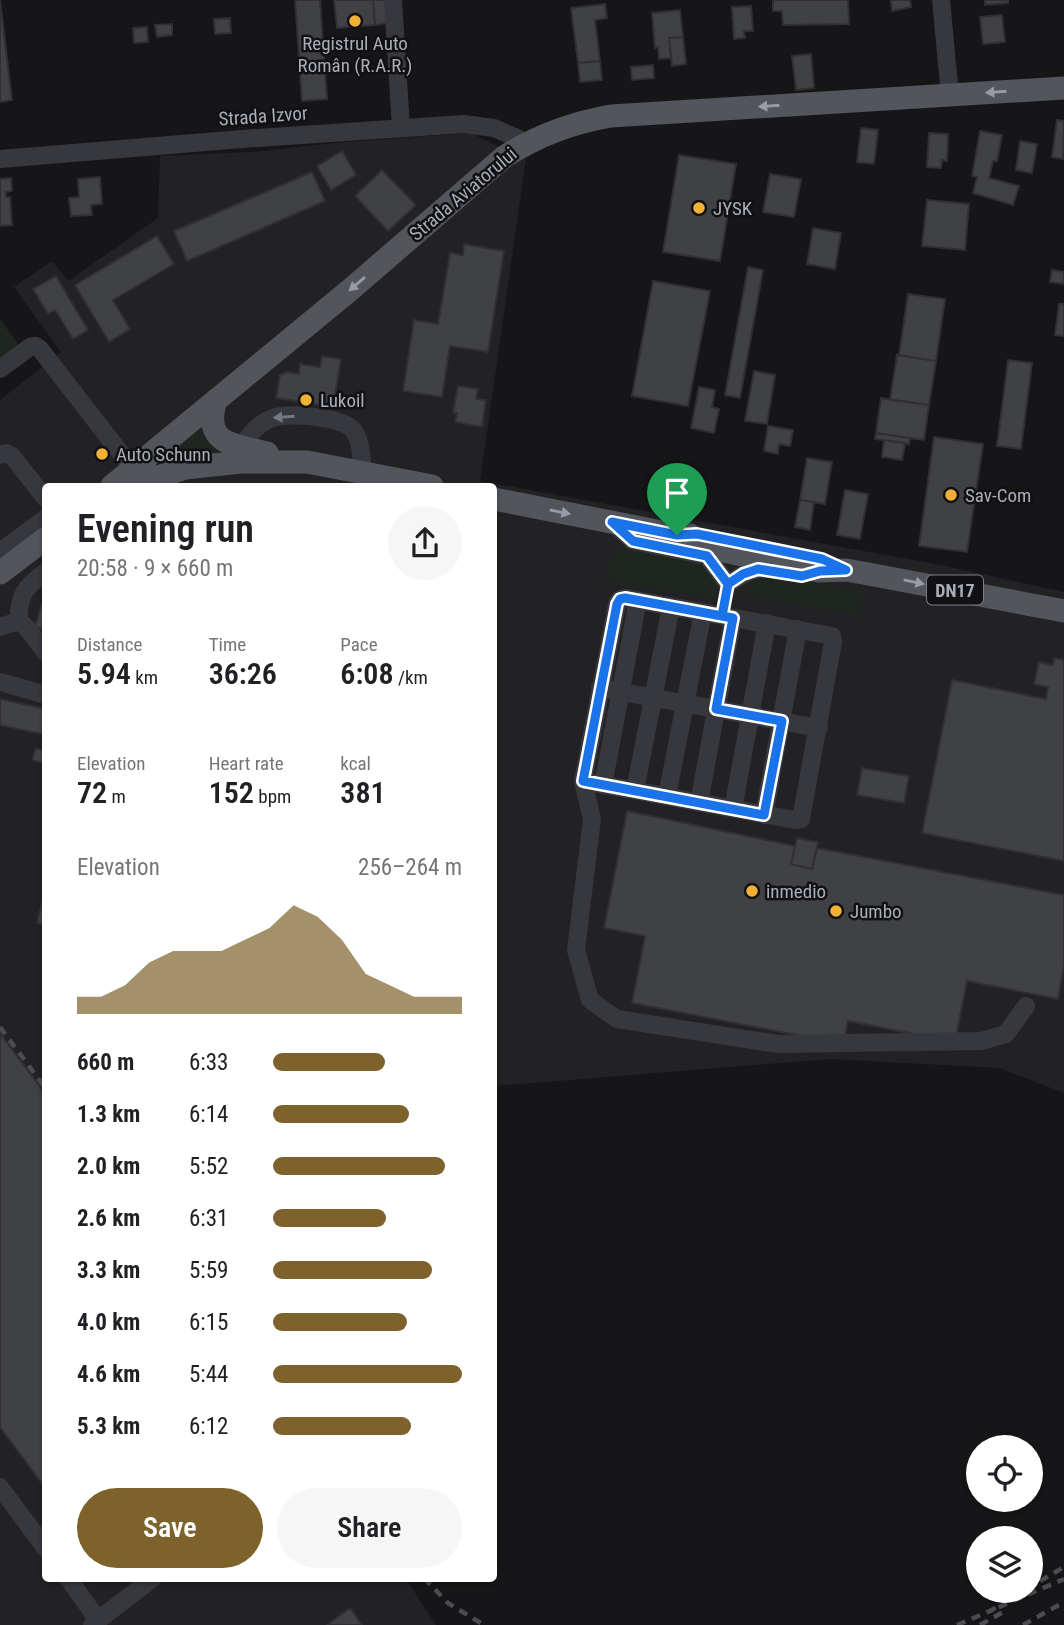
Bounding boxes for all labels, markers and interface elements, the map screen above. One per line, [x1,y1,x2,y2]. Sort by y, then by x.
marker: Registrul Auto Român (R.A.R.) [347,13,363,29]
place label: Registrul Auto Român (R.A.R.) [298,32,412,77]
one-way arrow [985,87,1007,98]
street label: Strada Izvor [218,101,309,131]
one-way arrow [758,101,780,112]
street label: Strada Aviatorului [405,143,521,245]
place label: JYSK [713,197,753,220]
marker: JYSK [691,200,707,216]
one-way arrow [349,276,366,291]
place label: Lukoil [320,389,365,412]
marker: Lukoil [298,392,314,408]
one-way arrow [273,412,295,423]
place label: Auto Schunn [116,443,211,466]
marker: Auto Schunn [94,446,110,462]
pin [647,463,707,535]
icon: arrive [658,474,696,512]
place label: Sav-Com [965,484,1031,507]
marker: Sav-Com [943,487,959,503]
button: share [388,506,462,580]
one-way arrow [549,506,571,517]
text: Evening run [77,507,254,551]
text: 20:58 · 9 × 660 m [77,555,233,582]
one-way arrow [903,576,925,587]
road number: DN17 [927,576,983,604]
text: Distance [77,633,142,656]
text: Time [209,633,246,656]
text: Pace [340,633,378,656]
text: 5.94 [77,656,131,691]
text: 36:26 [209,656,277,691]
text: 6:08 [340,656,394,691]
text: km [131,666,158,689]
text: /km [394,666,428,689]
text: Elevation [77,752,145,775]
text: Heart rate [209,752,284,775]
text: kcal [340,752,371,775]
text: 72 [77,775,107,810]
text: 152 [209,775,254,810]
text: 381 [340,775,386,810]
text: m [107,785,126,808]
text: bpm [254,785,291,808]
text: Elevation [77,854,160,881]
text: 256–264 m [358,854,462,881]
place label: inmedio [766,880,826,903]
marker: inmedio [744,883,760,899]
place label: Jumbo [850,900,902,923]
marker: Jumbo [828,903,844,919]
text: 660 m [77,1049,134,1076]
text: 6:33 [189,1049,228,1076]
text: 1.3 km [77,1101,140,1128]
text: 6:14 [189,1101,228,1128]
text: 2.0 km [77,1153,140,1180]
text: 5:52 [189,1153,228,1180]
text: 2.6 km [77,1205,140,1232]
text: 6:31 [189,1205,228,1232]
text: 3.3 km [77,1257,140,1284]
text: 5:59 [189,1257,228,1284]
text: 4.0 km [77,1309,140,1336]
text: 6:15 [189,1309,228,1336]
text: 4.6 km [77,1361,140,1388]
text: 5:44 [189,1361,228,1388]
text: 5.3 km [77,1413,140,1440]
text: 6:12 [189,1413,228,1440]
map controls [966,1435,1043,1603]
button: locate [966,1435,1043,1512]
button: Save [77,1488,263,1568]
button: Share [277,1488,462,1568]
button: layers [966,1526,1043,1603]

